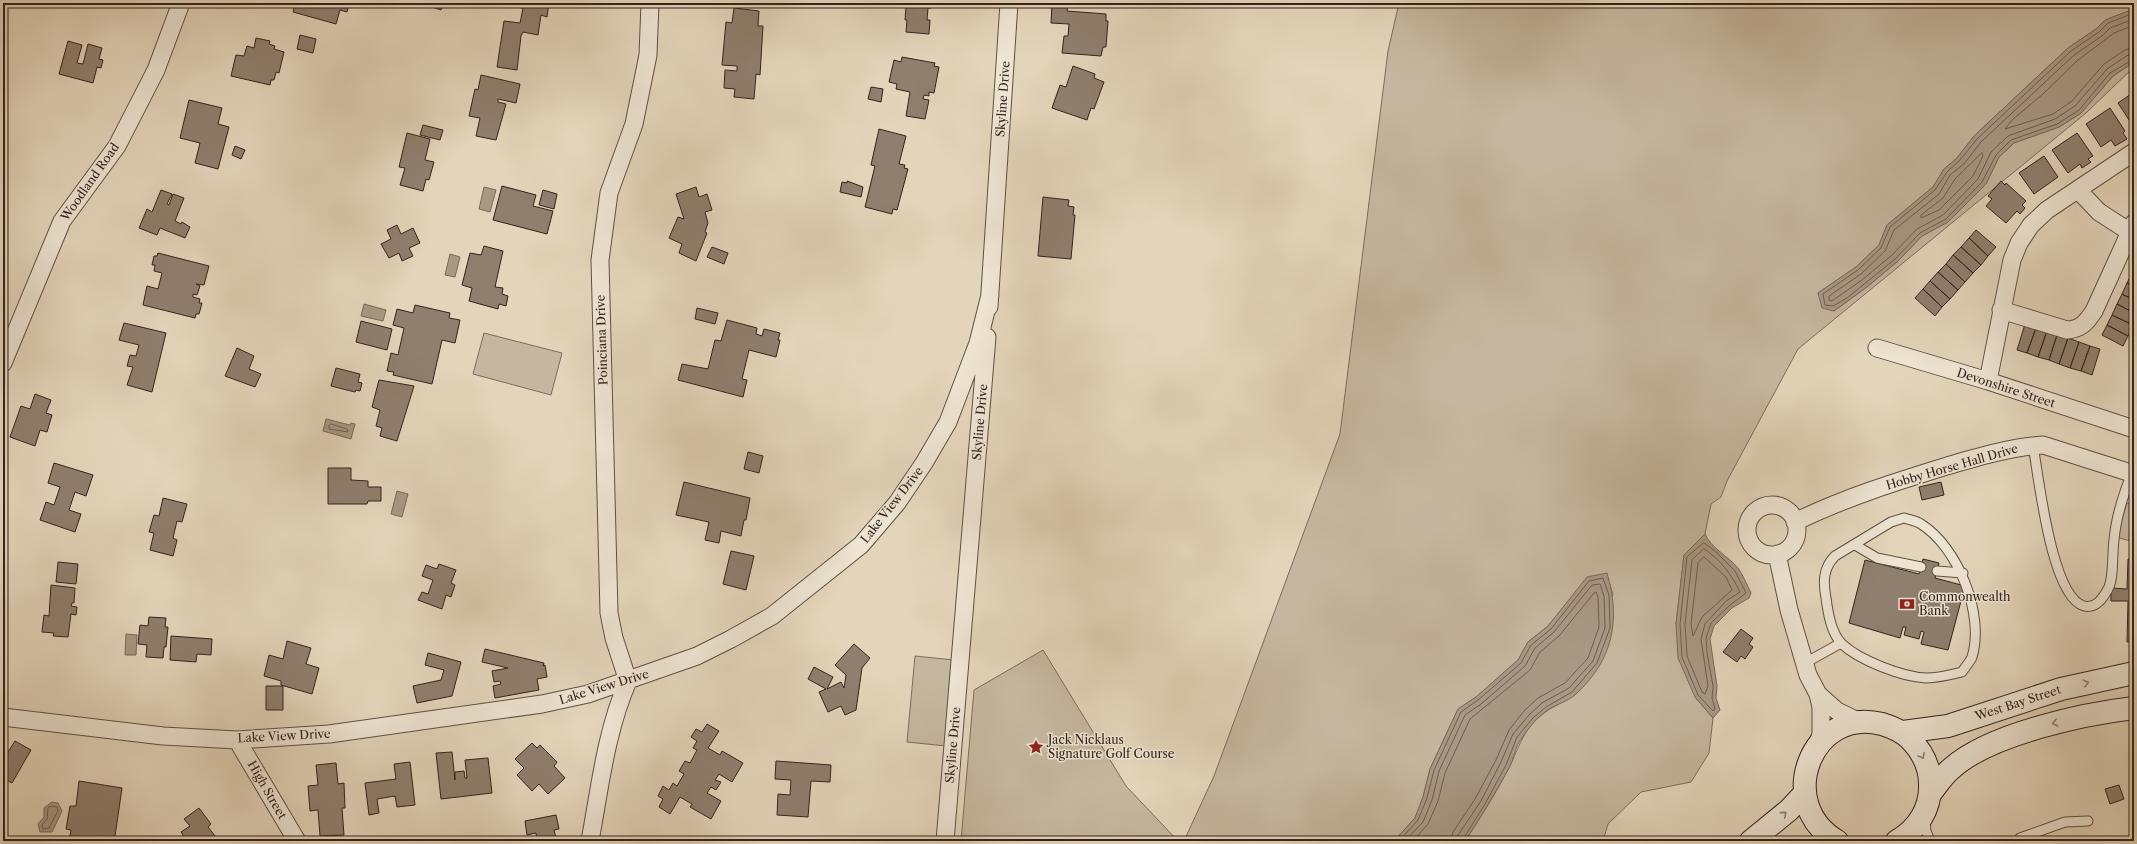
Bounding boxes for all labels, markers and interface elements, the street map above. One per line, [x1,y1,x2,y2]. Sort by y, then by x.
street label: Skyline Drive [992,60,1013,138]
street label: Woodland Road [57,139,122,224]
street label: Poinciana Drive [592,294,611,386]
street label: Devonshire Street [1955,365,2058,411]
street label: Skyline Drive [969,383,990,461]
street label: Hobby Horse Hall Drive [1884,440,2020,493]
street label: Lake View Drive [857,463,926,546]
place label: Commonwealth Bank [1919,589,2011,618]
bank icon: Commonwealth Bank [1898,595,1916,613]
street label: Lake View Drive [557,666,651,707]
one-way arrow [2083,679,2089,687]
street label: West Bay Street [1972,681,2063,724]
street label: Skyline Drive [942,706,963,784]
one-way arrow [2051,719,2058,727]
street label: Lake View Drive [237,726,331,745]
place label: Jack Nicklaus Signature Golf Course [1046,732,1175,761]
place icon: Jack Nicklaus Signature Golf Course [1027,738,1045,756]
one-way arrow [1917,751,1925,759]
street label: High Street [245,758,291,822]
one-way arrow [1780,811,1787,818]

